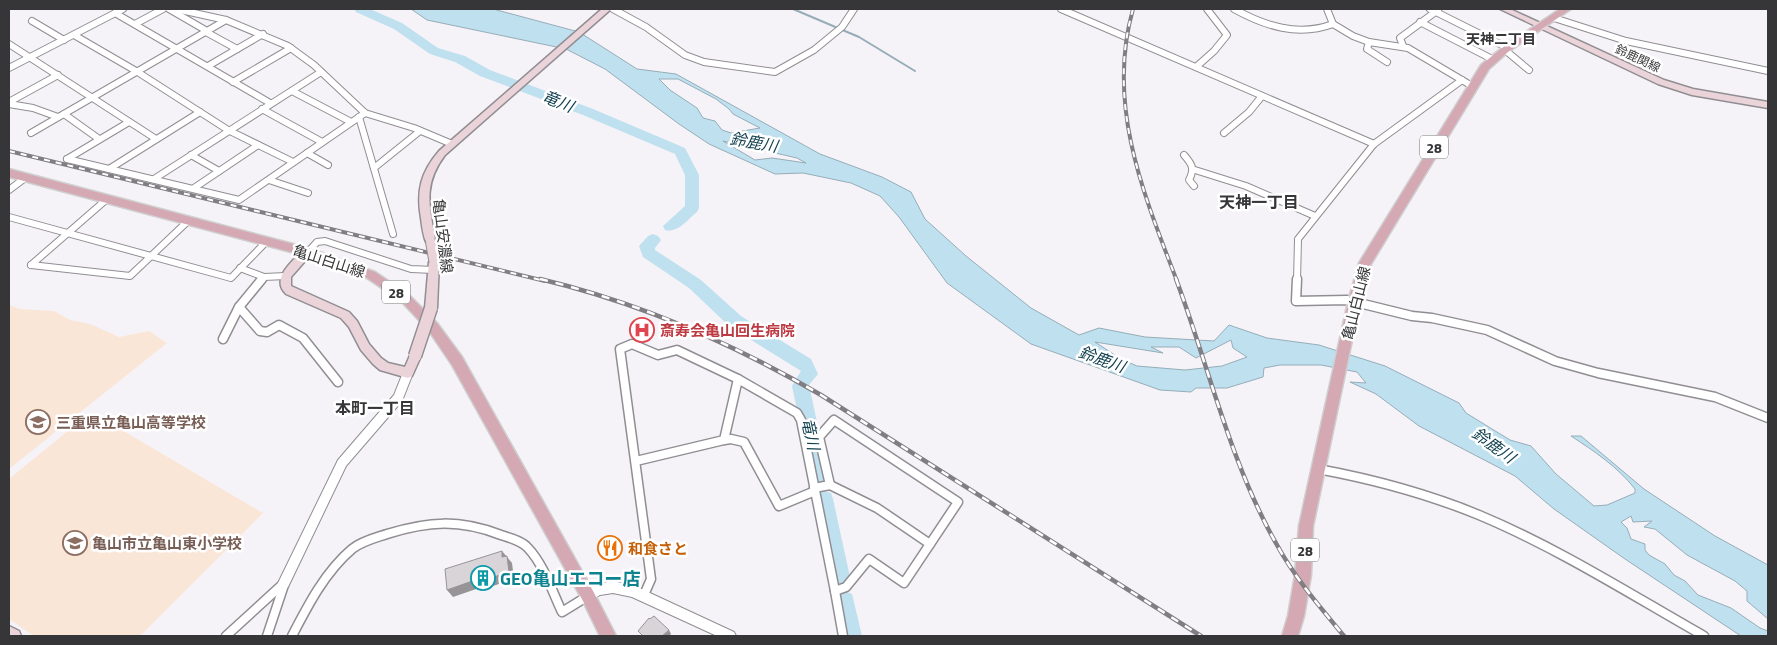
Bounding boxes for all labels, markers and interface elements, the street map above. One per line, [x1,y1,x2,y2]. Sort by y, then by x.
district label: 天神二丁目 [1466,28,1536,49]
street label: 鈴鹿関線 [1612,39,1664,77]
water label: 竜川 [539,84,579,119]
water label: 鈴鹿川 [728,126,782,158]
road number: 28 [1420,136,1448,158]
district label: 天神一丁目 [1219,190,1299,214]
street label: 亀山安濃線 [427,197,459,275]
street label: 亀山白山線 [290,238,368,284]
street label: 亀山白山線 [1336,264,1376,342]
road number: 28 [382,280,410,304]
hospital icon: 斎寿会亀山回生病院 [629,317,655,343]
place label: 斎寿会亀山回生病院 [660,319,795,342]
water label: 鈴鹿川 [1075,340,1131,379]
district label: 本町一丁目 [335,396,415,420]
school or university icon: 三重県立亀山高等学校 [25,409,51,435]
place label: 三重県立亀山高等学校 [56,411,206,434]
water label: 竜川 [796,416,826,454]
water label: 鈴鹿川 [1468,421,1522,470]
school or university icon: 亀山市立亀山東小学校 [62,530,88,556]
place label: 亀山市立亀山東小学校 [92,532,242,555]
restaurant icon: 和食さと [597,535,623,561]
place label: 和食さと [628,537,688,560]
road number: 28 [1291,538,1319,562]
building icon: GEO亀山エコー店 [470,565,496,591]
place label: GEO亀山エコー店 [500,565,641,592]

